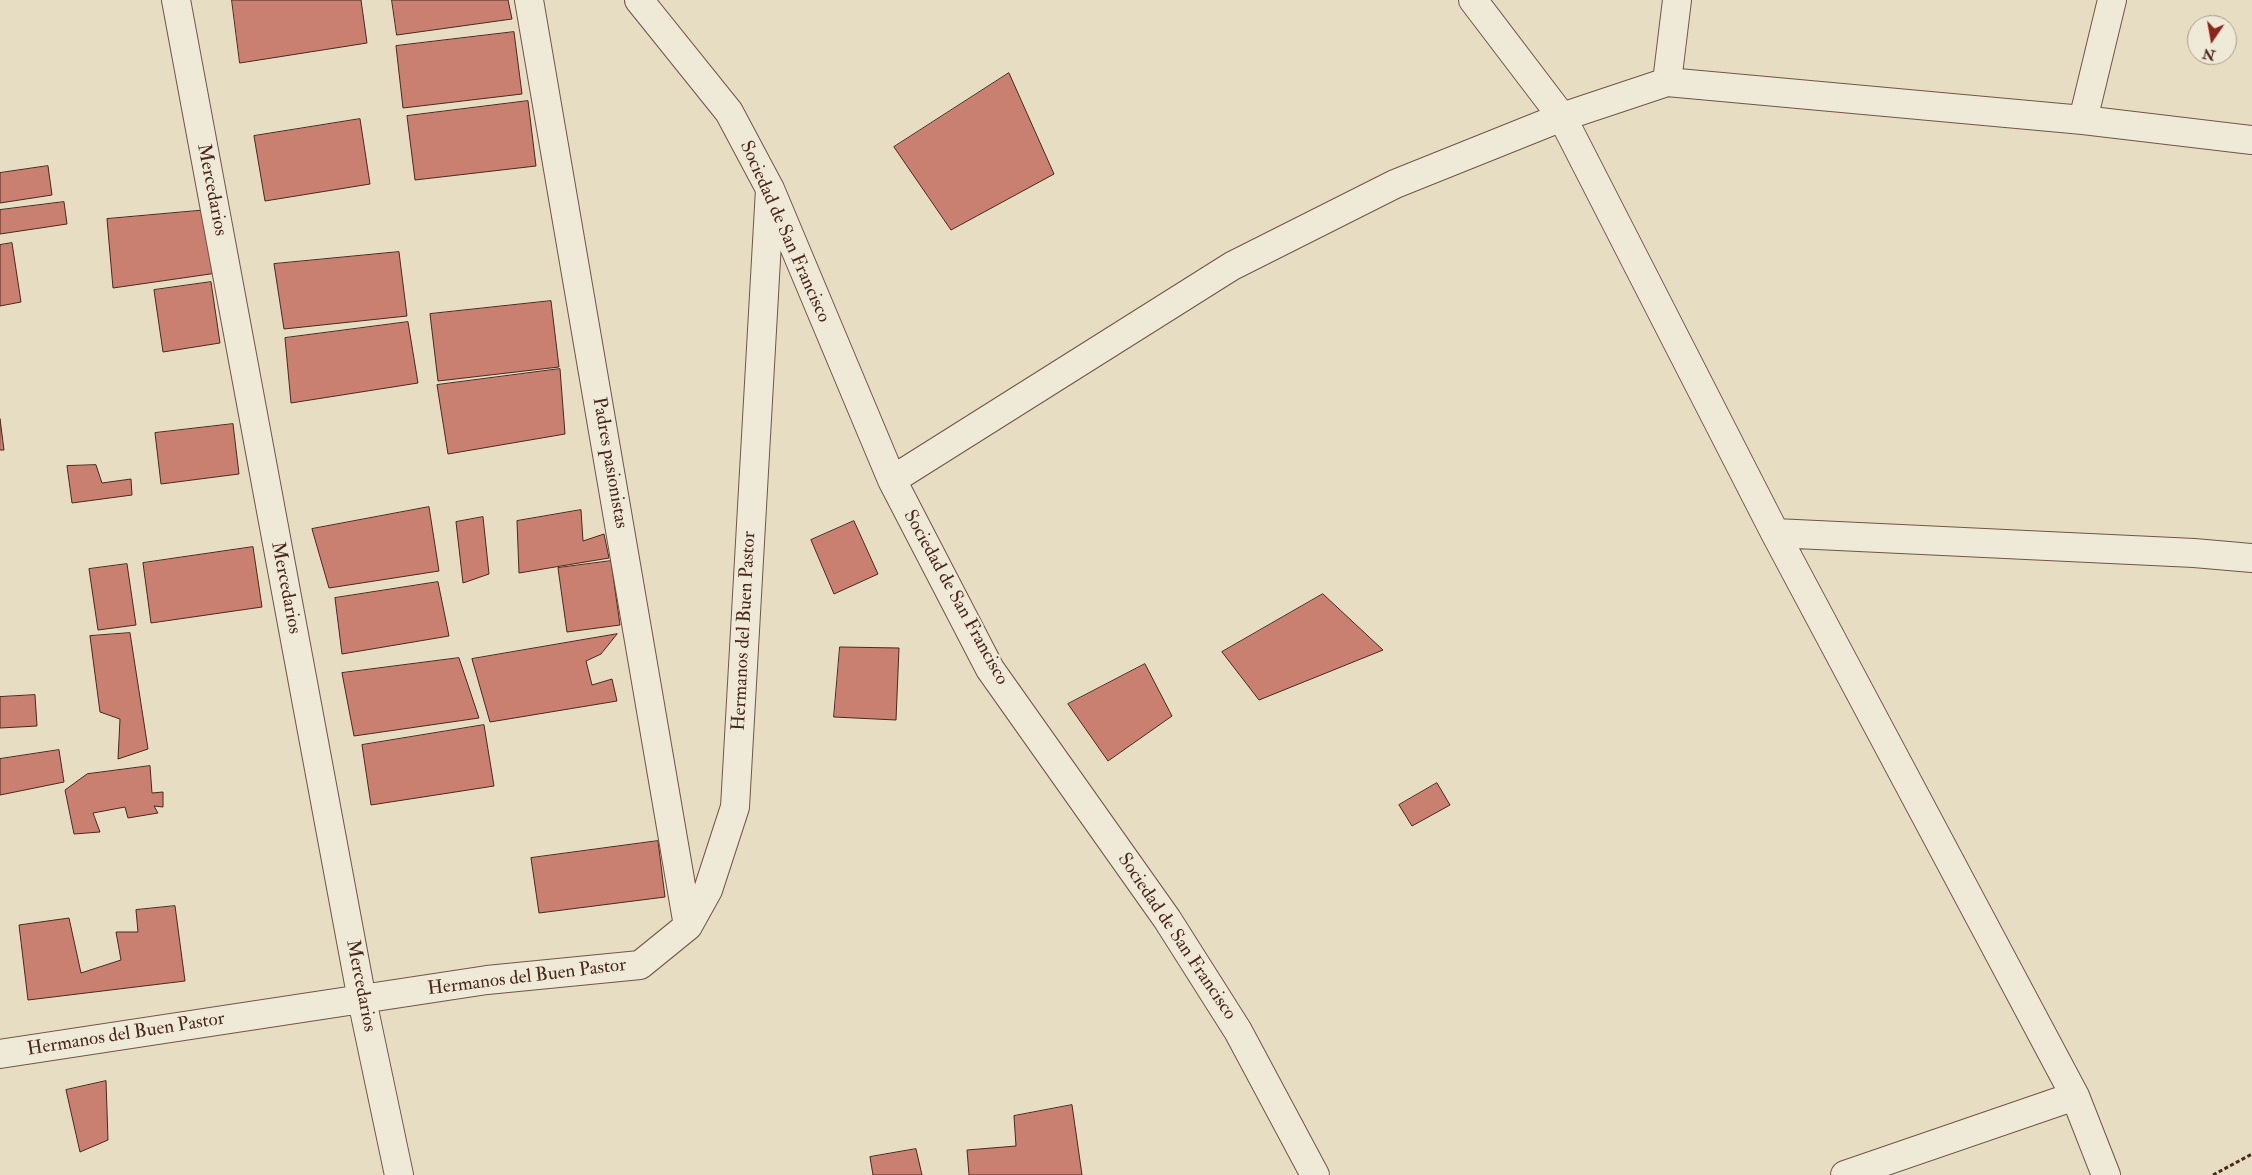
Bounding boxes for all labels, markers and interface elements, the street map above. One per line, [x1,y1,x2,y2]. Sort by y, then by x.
north arrow [2187,15,2237,65]
text: N [2201,45,2217,64]
street label: Sociedad de San Francisco [734,138,834,326]
street label: Mercedarios [191,142,231,238]
street label: Padres pasionistas [586,395,632,531]
street label: Sociedad de San Francisco [897,507,1013,689]
street label: Hermanos del Buen Pastor [728,531,762,731]
street label: Mercedarios [265,540,305,636]
street label: Sociedad de San Francisco [1112,849,1240,1025]
street label: Mercedarios [340,938,380,1034]
street label: Hermanos del Buen Pastor [426,955,628,1001]
street label: Hermanos del Buen Pastor [26,1008,226,1062]

